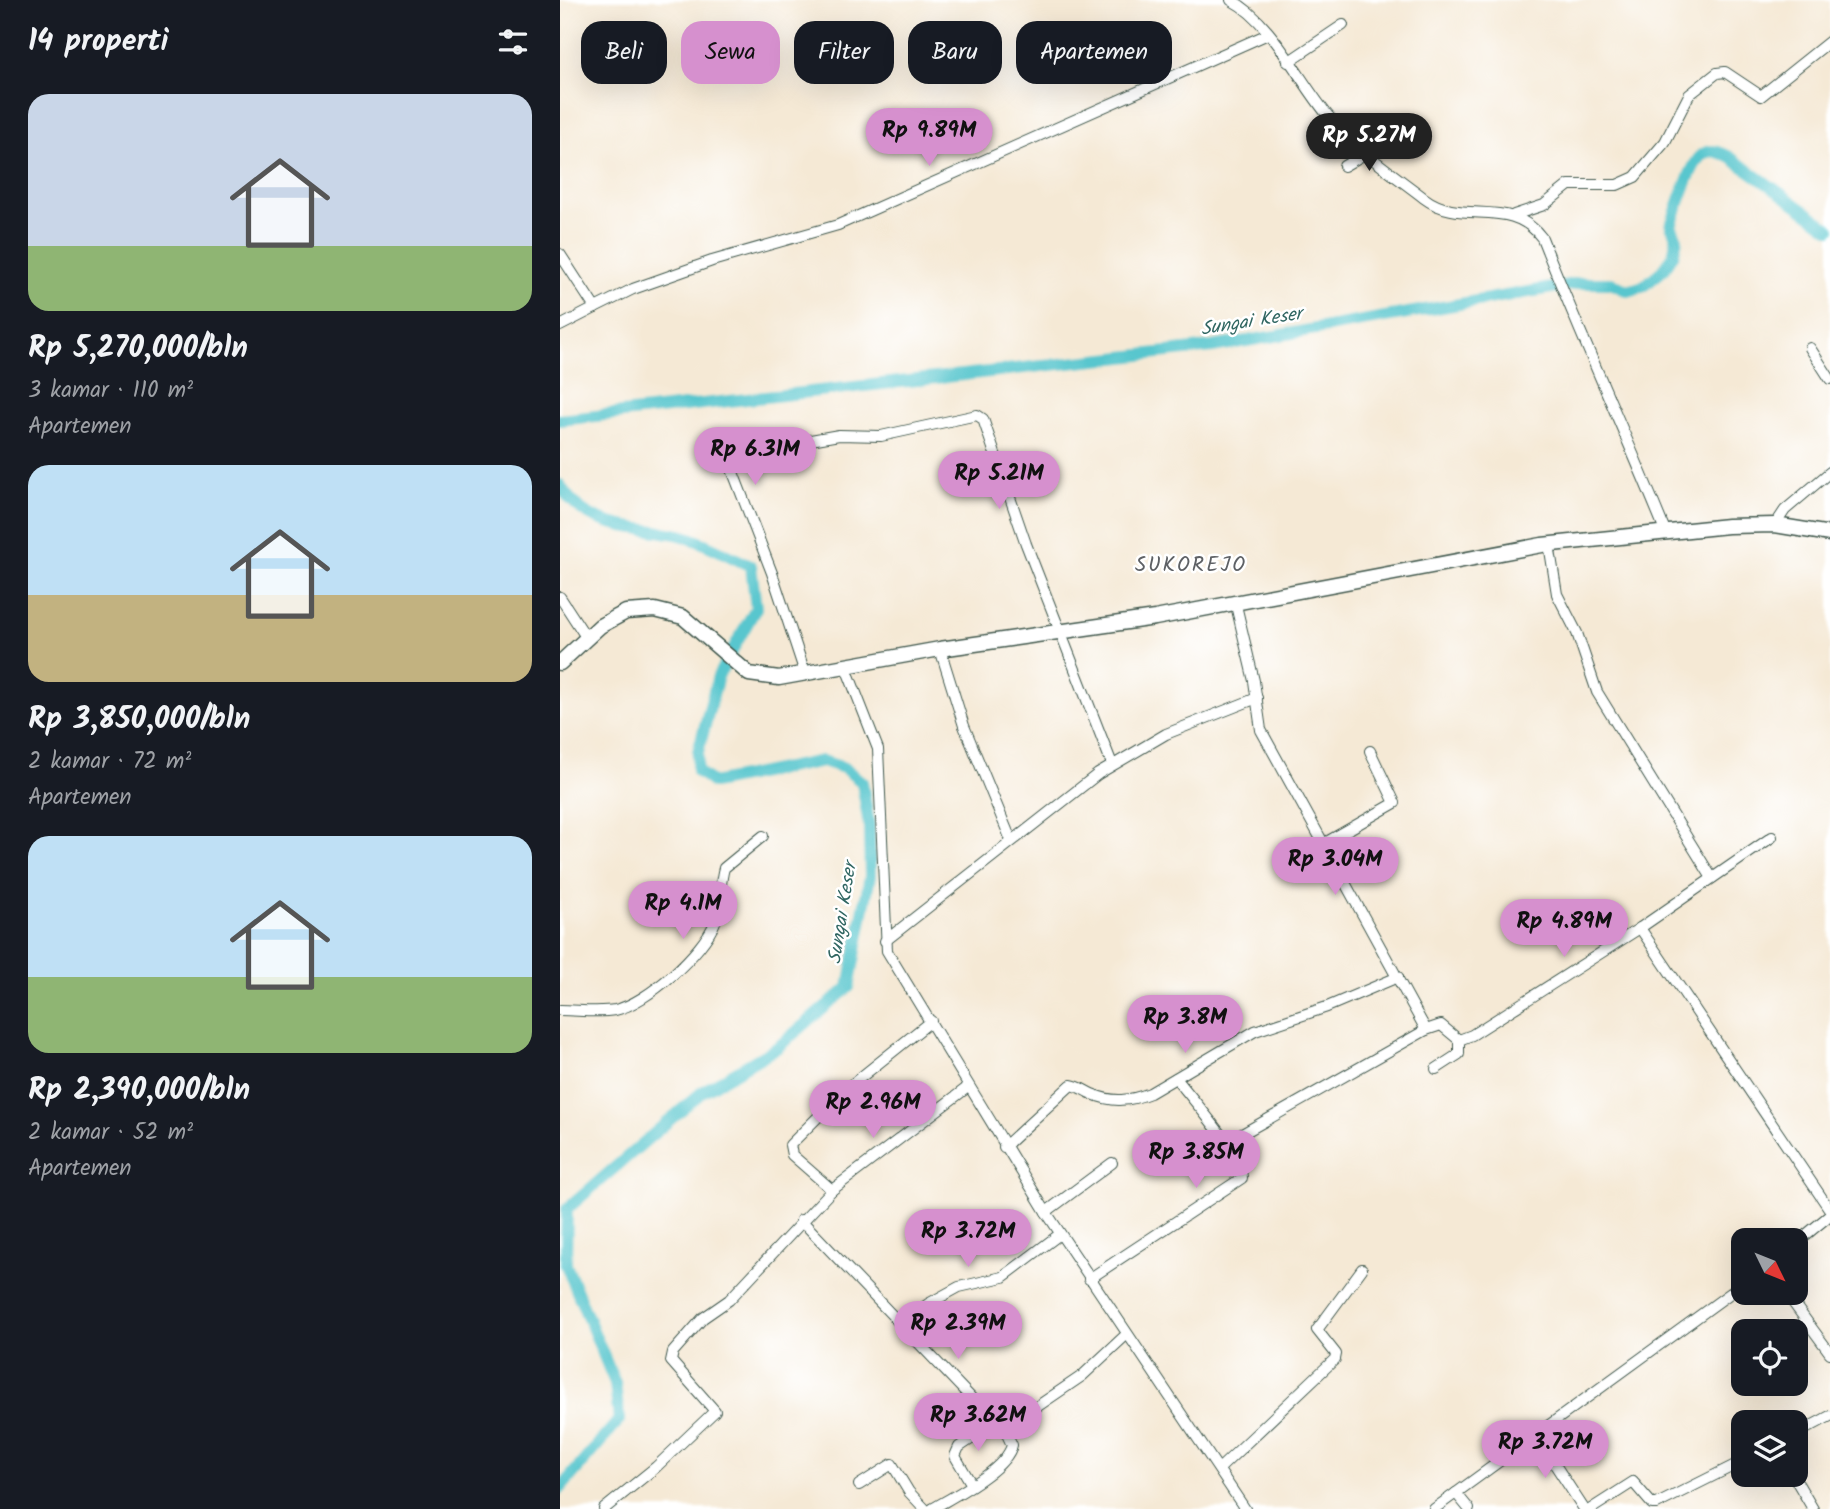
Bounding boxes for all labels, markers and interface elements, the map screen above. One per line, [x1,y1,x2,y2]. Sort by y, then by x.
text: 14 properti [28,18,169,66]
chip: Beli [581,21,667,84]
chip: Sewa [681,21,780,84]
chip: Filter [794,21,894,84]
chip: Baru [908,21,1002,84]
chip: Apartemen [1016,21,1172,84]
icon: filters [494,23,532,61]
pin: Rp 9.89M [857,108,1001,168]
text: Rp 9.89M [882,113,976,149]
pin: Rp 5.27M [1297,114,1441,173]
text: Rp 5.27M [1322,118,1416,154]
icon: home [217,140,343,266]
water label: Sungai Keser [1199,299,1308,345]
text: Rp 5,270,000/bln [28,325,248,373]
text: 3 kamar · 110 m² [28,373,193,409]
text: Apartemen [28,409,132,445]
pin: Rp 6.31M [683,428,827,487]
text: Rp 6.31M [710,432,800,468]
pin: Rp 5.21M [927,452,1071,511]
text: Rp 5.21M [954,456,1044,492]
icon: home [217,511,343,637]
district label: SUKOREJO [1135,549,1247,582]
text: Rp 3,850,000/bln [28,696,250,744]
text: 2 kamar · 72 m² [28,744,191,780]
text: Apartemen [28,780,132,816]
pin: Rp 3.04M [1263,838,1407,897]
text: Rp 3.04M [1288,842,1382,878]
water label: Sungai Keser [820,857,866,966]
pin: Rp 4.1M [618,881,748,941]
icon: home [217,882,343,1008]
text: Rp 4.1M [644,886,722,922]
pin: Rp 4.89M [1492,900,1636,959]
text: Rp 4.89M [1516,904,1612,940]
pin: Rp 3.8M [1120,996,1250,1055]
text: Rp 3.8M [1143,1000,1227,1036]
text: Rp 2,390,000/bln [28,1067,250,1115]
pin: Rp 2.96M [801,1080,945,1140]
text: Rp 2.96M [825,1085,921,1121]
text: 2 kamar · 52 m² [28,1115,193,1151]
pin: Rp 3.85M [1124,1130,1268,1190]
text: Rp 3.85M [1148,1135,1244,1171]
text: Apartemen [28,1151,132,1187]
pin: Rp 3.72M [896,1210,1040,1269]
text: Rp 3.72M [921,1214,1015,1250]
north arrow [1731,1228,1808,1306]
map controls [1731,1228,1808,1487]
pin: Rp 2.39M [886,1302,1030,1361]
text: Rp 2.39M [910,1306,1006,1342]
button: locate [1731,1319,1808,1396]
pin: Rp 3.62M [906,1394,1050,1453]
text: Rp 3.62M [930,1398,1026,1434]
button: layers [1731,1410,1808,1487]
pin: Rp 3.72M [1473,1420,1617,1480]
text: Rp 3.72M [1498,1425,1592,1461]

